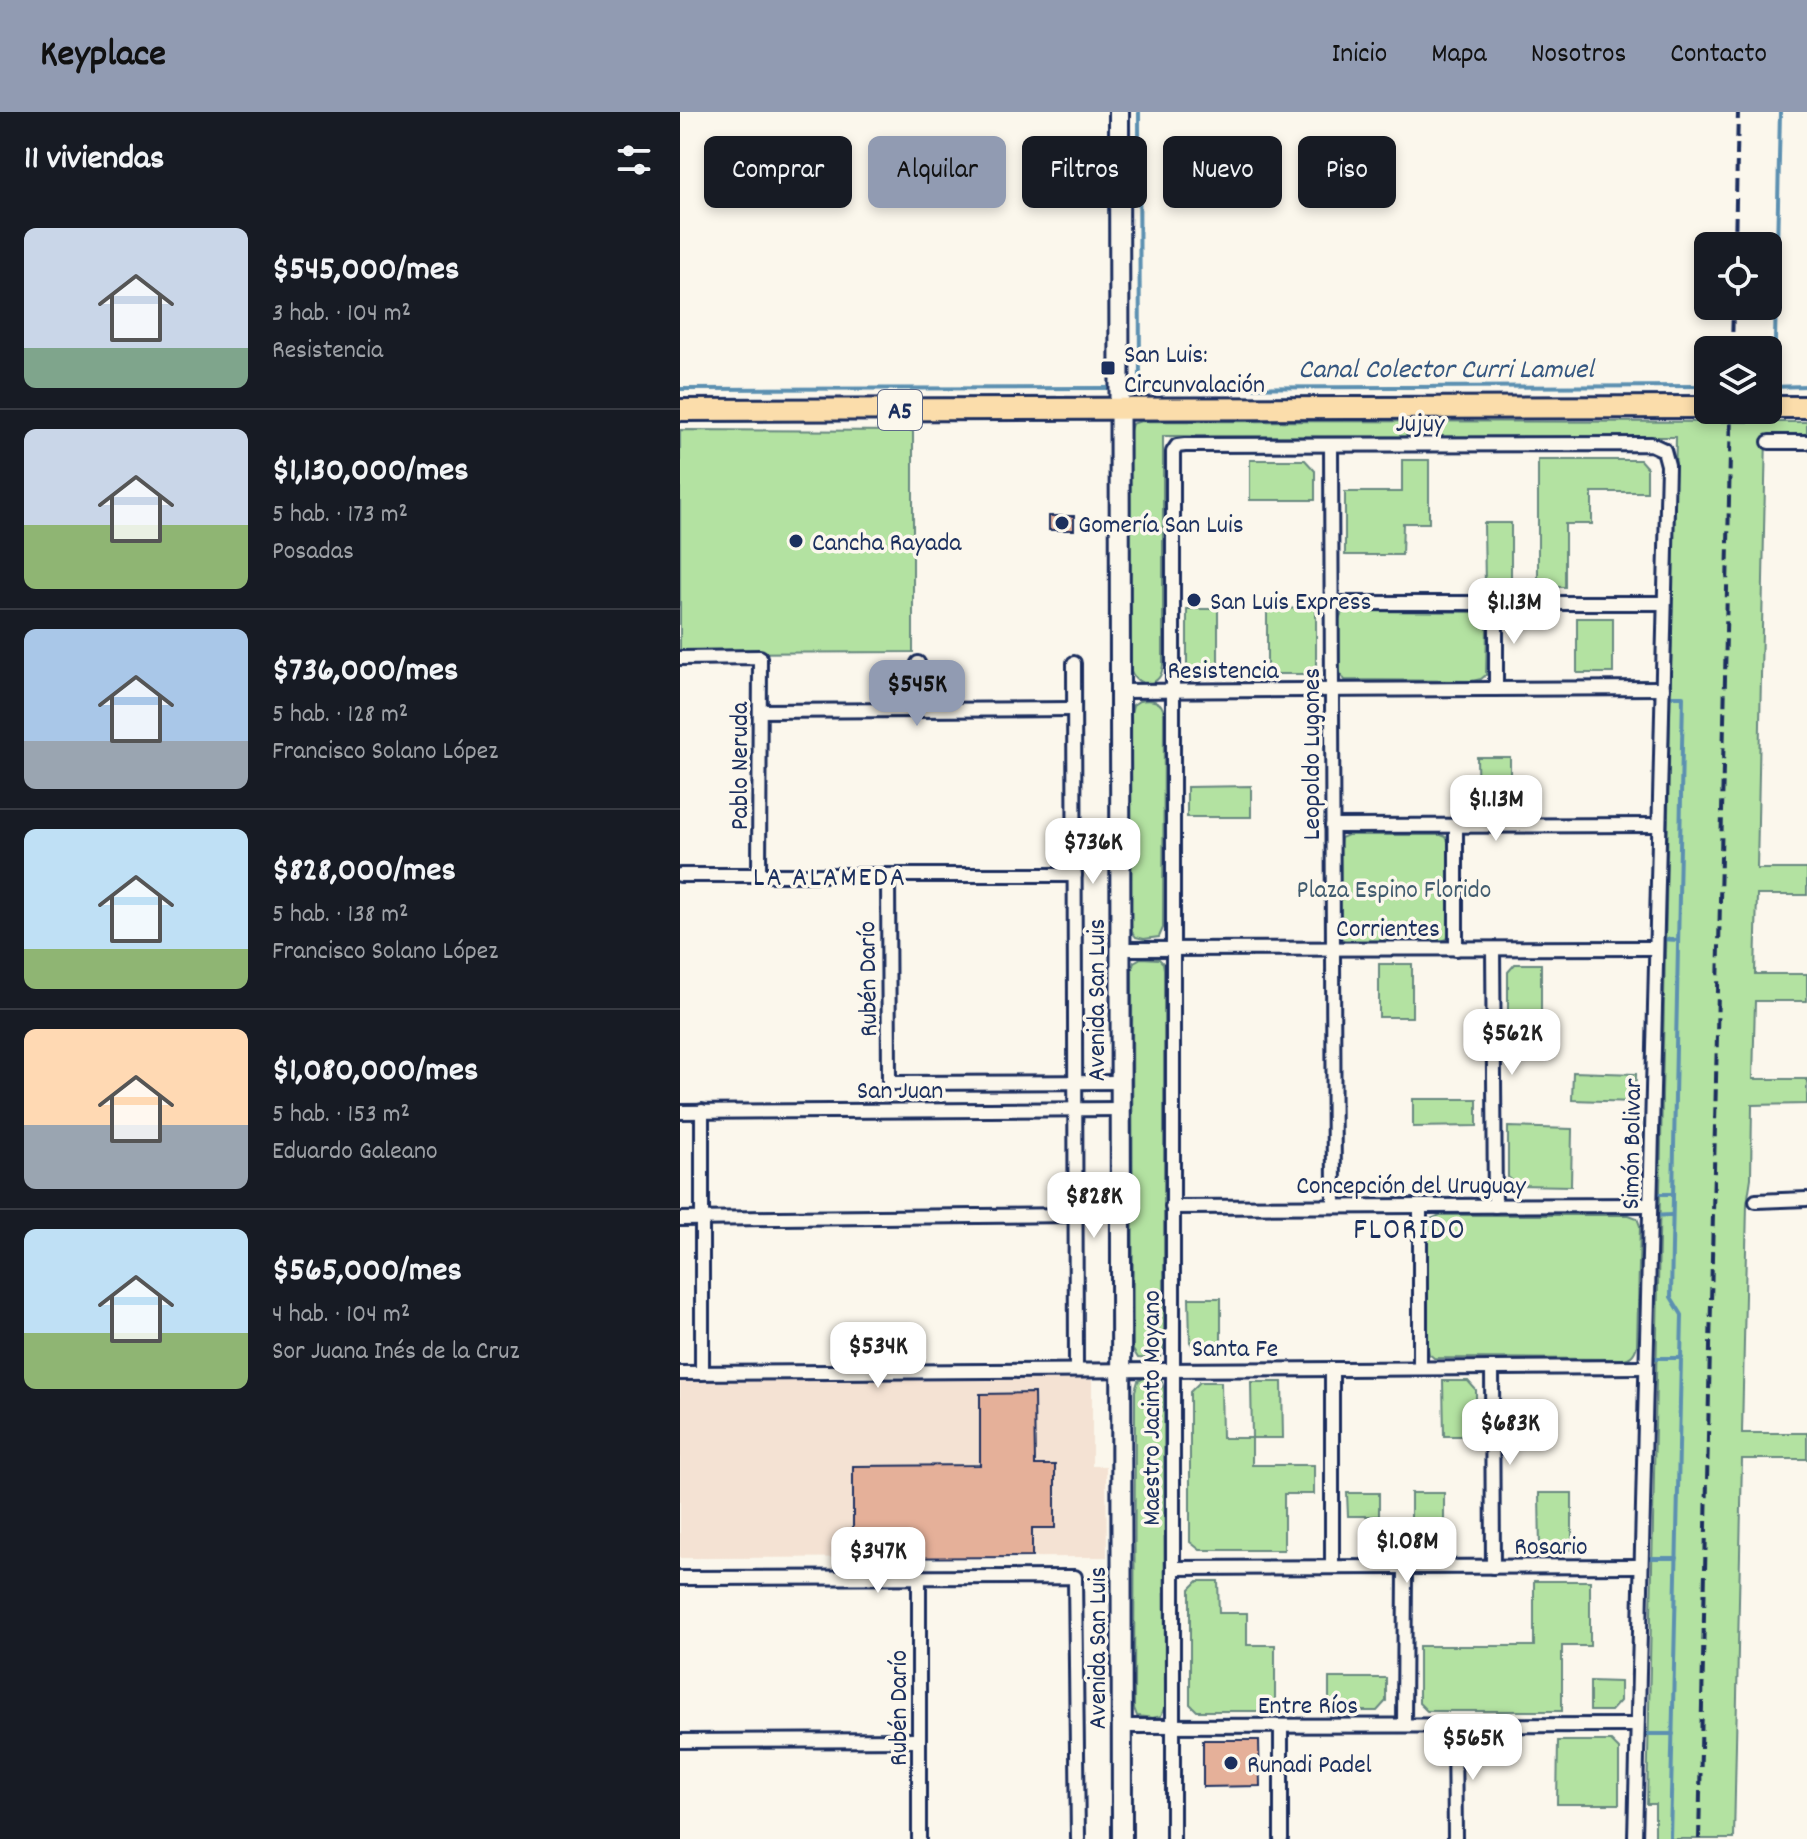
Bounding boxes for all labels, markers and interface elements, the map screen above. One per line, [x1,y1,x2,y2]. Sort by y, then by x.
text: Keyplace [40,29,166,84]
text: Inicio [1332,36,1387,76]
text: Mapa [1431,36,1487,76]
text: Nosotros [1531,36,1626,76]
text: Contacto [1670,36,1767,76]
text: 11 viviendas [24,136,164,185]
chip: Comprar [704,136,852,208]
chip: Alquilar [868,136,1006,208]
chip: Filtros [1022,136,1147,208]
chip: Nuevo [1163,136,1282,208]
chip: Piso [1298,136,1396,208]
icon: filters [612,138,656,182]
map controls [1694,232,1782,424]
button: locate [1694,232,1782,320]
text: $545,000/mes [272,247,459,296]
icon: home [88,260,184,356]
text: 3 hab. · 104 m² [272,296,411,333]
text: Resistencia [272,333,383,370]
button: layers [1694,336,1782,424]
place label: San Luis: Circunvalación [1124,338,1265,405]
water label: Canal Colector Curri Lamuel [1298,352,1596,392]
marker: San Luis: Circunvalación [1099,359,1117,377]
road number: A5 [878,390,922,430]
street label: Jujuy [1395,407,1445,444]
text: $1,130,000/mes [272,448,469,497]
icon: home [88,461,184,557]
text: 5 hab. · 173 m² [272,497,408,534]
place label: Gomería San Luis [1078,508,1244,545]
marker: Gomería San Luis [1053,514,1071,532]
place label: Cancha Rayada [812,526,962,563]
marker: Cancha Rayada [787,532,805,550]
text: Posadas [272,534,354,571]
pin: $1.13M [1449,578,1579,646]
place label: San Luis Express [1210,585,1372,622]
text: $1.13M [1486,585,1542,622]
marker: San Luis Express [1185,591,1203,609]
text: $736,000/mes [272,648,458,697]
street label: Resistencia [1167,654,1279,691]
pin: $545K [861,660,973,728]
icon: home [88,661,184,757]
text: $545K [887,667,947,704]
street label: Leopoldo Lugones [1295,668,1332,840]
text: 5 hab. · 128 m² [272,697,408,734]
street label: Pablo Neruda [723,701,760,830]
text: Francisco Solano López [272,734,498,771]
pin: $1.13M [1431,775,1561,843]
text: $1.13M [1468,782,1524,819]
pin: $736K [1037,818,1149,886]
text: $736K [1063,825,1123,862]
text: $828,000/mes [272,848,456,897]
district label: LA ALAMEDA [753,860,907,900]
icon: home [88,861,184,957]
park label: Plaza Espino Florido [1297,873,1491,910]
text: 5 hab. · 138 m² [272,897,408,934]
street label: Corrientes [1336,912,1440,949]
street label: Avenida San Luis [1080,919,1117,1081]
street label: Rubén Darío [850,921,889,1037]
text: Francisco Solano López [272,934,498,971]
pin: $562K [1456,1009,1568,1077]
text: $562K [1481,1016,1543,1053]
text: $1,080,000/mes [272,1048,478,1097]
icon: home [88,1061,184,1157]
street label: San Juan [857,1074,943,1111]
street label: Simón Bolivar [1614,1078,1653,1210]
text: 5 hab. · 153 m² [272,1097,410,1134]
text: Eduardo Galeano [272,1134,438,1171]
street label: Concepción del Uruguay [1296,1169,1526,1206]
pin: $828K [1038,1172,1150,1240]
text: $828K [1065,1179,1123,1216]
district label: FLORIDO [1353,1211,1467,1254]
text: $565,000/mes [272,1248,462,1297]
icon: home [88,1261,184,1357]
street label: Maestro Jacinto Moyano [1135,1290,1172,1526]
text: 4 hab. · 104 m² [272,1297,410,1334]
pin: $534K [822,1322,934,1390]
text: $534K [848,1329,908,1366]
street label: Santa Fe [1192,1332,1278,1369]
text: Sor Juana Inés de la Cruz [272,1334,519,1371]
pin: $683K [1454,1399,1566,1467]
text: $683K [1480,1406,1540,1443]
pin: $1.08M [1342,1517,1472,1585]
text: $1.08M [1375,1524,1439,1561]
pin: $347K [822,1527,934,1595]
street label: Rosario [1514,1530,1588,1567]
text: $347K [849,1534,907,1571]
street label: Avenida San Luis [1081,1567,1118,1729]
street label: Rubén Darío [882,1650,919,1766]
street label: Entre Ríos [1258,1689,1358,1726]
pin: $565K [1417,1714,1529,1782]
text: $565K [1442,1721,1504,1758]
place label: Runadi Padel [1247,1748,1372,1785]
marker: Runadi Padel [1222,1754,1240,1772]

